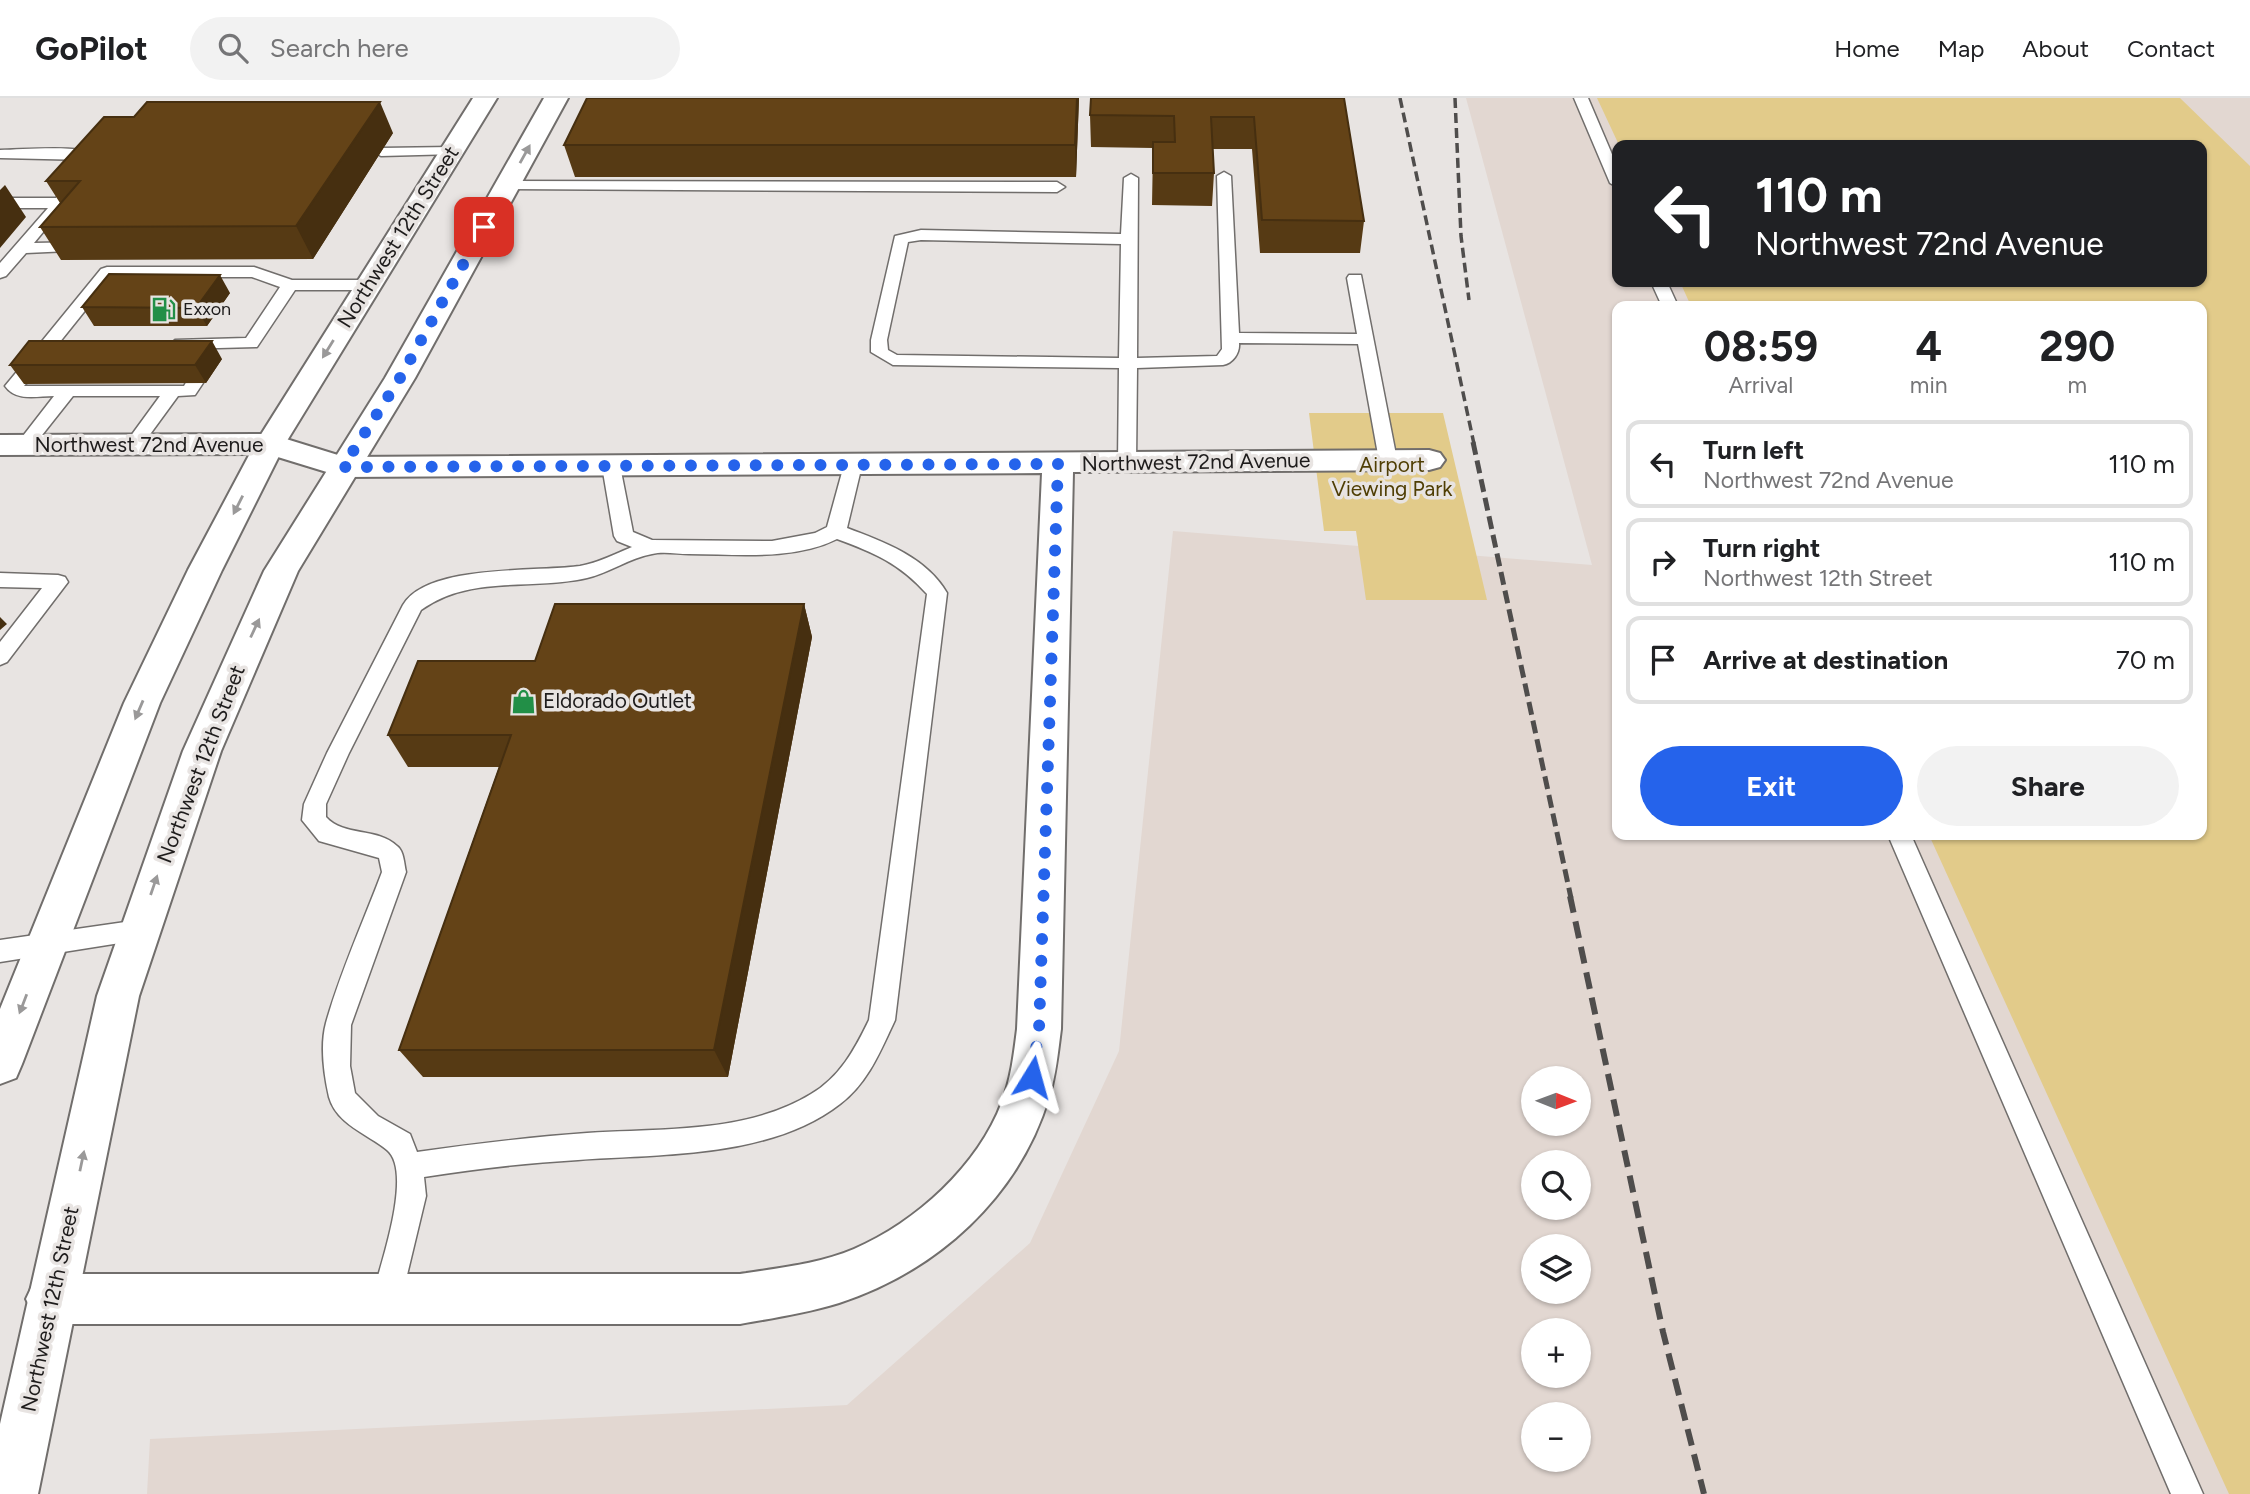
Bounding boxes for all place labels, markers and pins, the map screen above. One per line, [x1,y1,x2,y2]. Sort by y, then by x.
pin [454,197,514,257]
fuel station icon: Exxon [149,295,177,323]
place label: Exxon [183,298,231,320]
shop icon: Eldorado Outlet [509,687,537,715]
place label: Eldorado Outlet [543,688,692,713]

